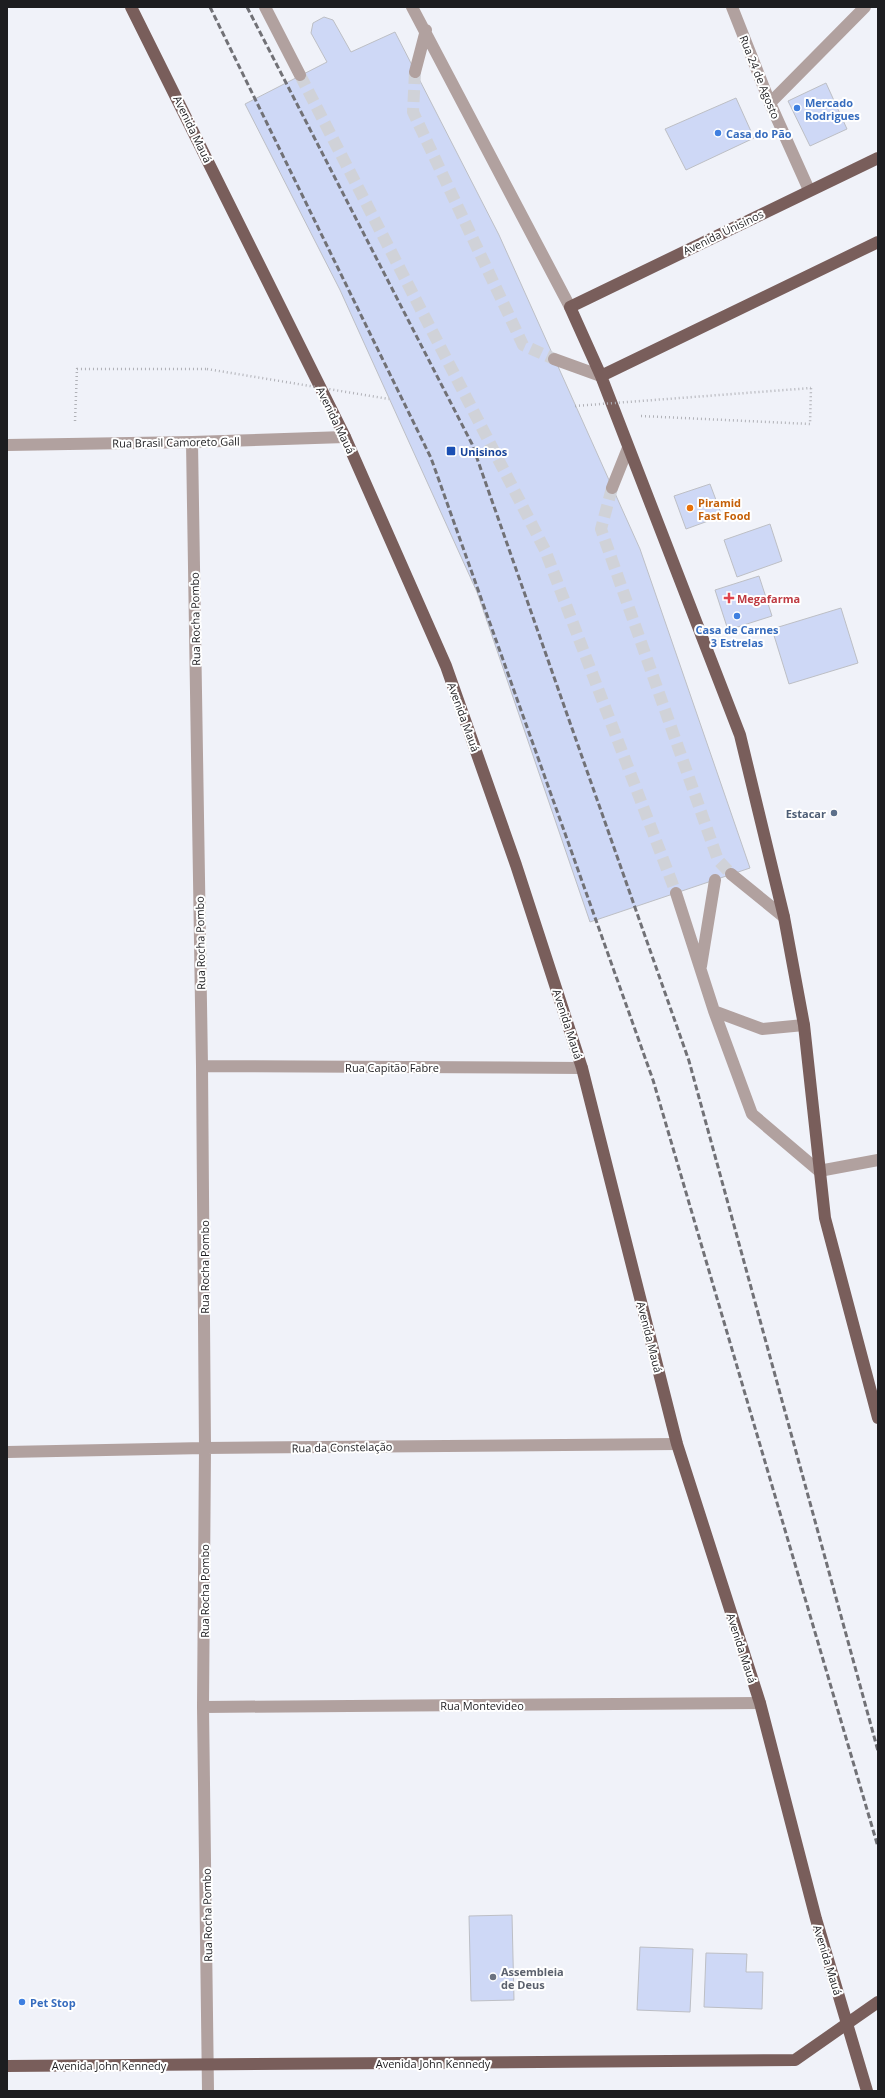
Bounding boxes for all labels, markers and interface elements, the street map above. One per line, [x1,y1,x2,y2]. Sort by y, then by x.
street label: Rua 24 de Agosto [736,33,784,121]
street label: Avenida Mauá [170,93,216,165]
place label: Mercado Rodrigues [805,95,860,123]
marker: Mercado Rodrigues [792,103,802,113]
place label: Casa do Pão [726,126,792,141]
marker: Casa do Pão [713,128,723,138]
street label: Avenida Unisinos [680,206,766,258]
street label: Avenida Mauá [313,384,359,456]
street label: Rua Brasil Camoreto Gall [112,433,240,451]
place label: Unisinos [460,444,508,459]
marker: Unisinos [445,445,457,457]
place label: Piramid Fast Food [698,495,750,523]
marker: Piramid Fast Food [685,503,695,513]
street label: Rua Rocha Pombo [187,572,203,666]
place label: Megafarma [737,591,800,606]
marker: Megafarma [724,593,734,603]
marker: Casa de Carnes 3 Estrelas [732,611,742,621]
place label: Casa de Carnes 3 Estrelas [696,622,779,650]
street label: Avenida Mauá [445,680,483,754]
place label: Estacar [786,806,826,821]
marker: Estacar [829,808,839,818]
street label: Rua Rocha Pombo [192,896,208,990]
street label: Avenida Mauá [550,987,586,1061]
street label: Rua Capitão Fabre [345,1060,439,1075]
street label: Rua Rocha Pombo [197,1220,212,1314]
street label: Avenida Mauá [634,1300,666,1374]
street label: Rua da Constelação [292,1439,393,1455]
street label: Rua Rocha Pombo [197,1544,212,1638]
street label: Avenida Mauá [724,1611,760,1685]
street label: Rua Montevideo [440,1698,524,1713]
street label: Rua Rocha Pombo [199,1868,215,1962]
street label: Avenida Mauá [810,1923,846,1997]
place label: Assembleia de Deus [501,1964,564,1992]
marker: Assembleia de Deus [488,1972,498,1982]
place label: Pet Stop [30,1995,76,2010]
marker: Pet Stop [17,1997,27,2007]
street label: Avenida John Kennedy [376,2056,491,2071]
street label: Avenida John Kennedy [52,2058,167,2073]

